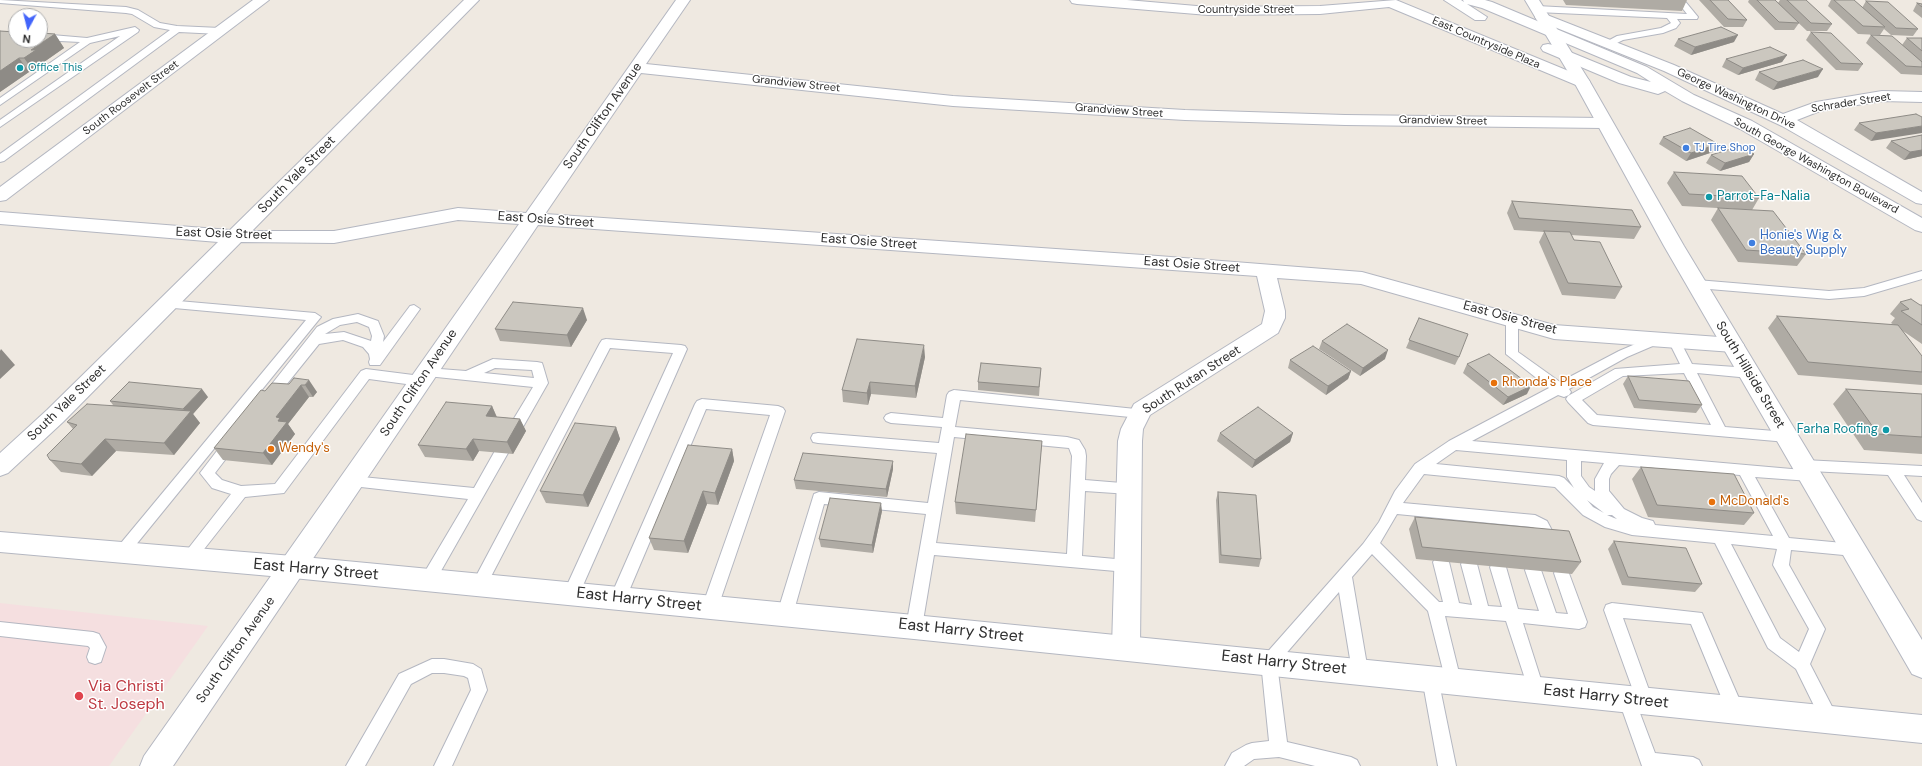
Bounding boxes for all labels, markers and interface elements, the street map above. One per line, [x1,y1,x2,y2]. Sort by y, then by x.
street label: Countryside Street [1198,3,1294,17]
north arrow [8,8,48,48]
street label: East Countryside Plaza [1430,14,1542,72]
text: N [22,31,31,46]
street label: South Roosevelt Street [81,58,181,138]
street label: South Clifton Avenue [560,60,646,172]
place label: Office This [28,61,83,75]
marker: Office This [15,63,25,73]
street label: George Washington Drive [1675,66,1797,132]
street label: Grandview Street [751,73,841,95]
street label: Schrader Street [1810,90,1892,116]
street label: Grandview Street [1074,101,1164,121]
street label: Grandview Street [1399,114,1487,128]
street label: South George Washington Boulevard [1731,115,1901,217]
street label: South Yale Street [255,133,339,217]
place label: TJ Tire Shop [1694,141,1756,155]
marker: TJ Tire Shop [1681,143,1691,153]
place label: Parrot-Fa-Nalia [1717,189,1810,205]
marker: Parrot-Fa-Nalia [1704,192,1714,202]
street label: East Osie Street [497,209,595,231]
street label: East Osie Street [175,225,273,243]
place label: Honie's Wig & Beauty Supply [1760,228,1847,259]
street label: East Osie Street [820,231,918,253]
marker: Honie's Wig & Beauty Supply [1747,238,1757,248]
street label: East Osie Street [1143,254,1241,276]
street label: East Osie Street [1461,298,1559,338]
street label: South Hillside Street [1712,319,1788,431]
street label: South Clifton Avenue [377,326,461,440]
street label: South Rutan Street [1140,342,1244,418]
street label: South Yale Street [25,362,109,444]
place label: Rhonda's Place [1502,375,1592,391]
marker: Rhonda's Place [1489,378,1499,388]
place label: Farha Roofing [1797,422,1878,438]
marker: Farha Roofing [1881,425,1891,435]
place label: Wendy's [279,441,330,457]
marker: Wendy's [266,444,276,454]
place label: McDonald's [1720,494,1789,510]
marker: McDonald's [1707,497,1717,507]
street label: East Harry Street [252,555,380,585]
street label: East Harry Street [575,584,703,616]
street label: South Clifton Avenue [193,594,279,706]
street label: East Harry Street [897,615,1025,647]
street label: East Harry Street [1220,647,1348,679]
place label: Via Christi St. Joseph [88,677,165,715]
street label: East Harry Street [1542,681,1670,713]
marker: Via Christi St. Joseph [73,690,85,702]

